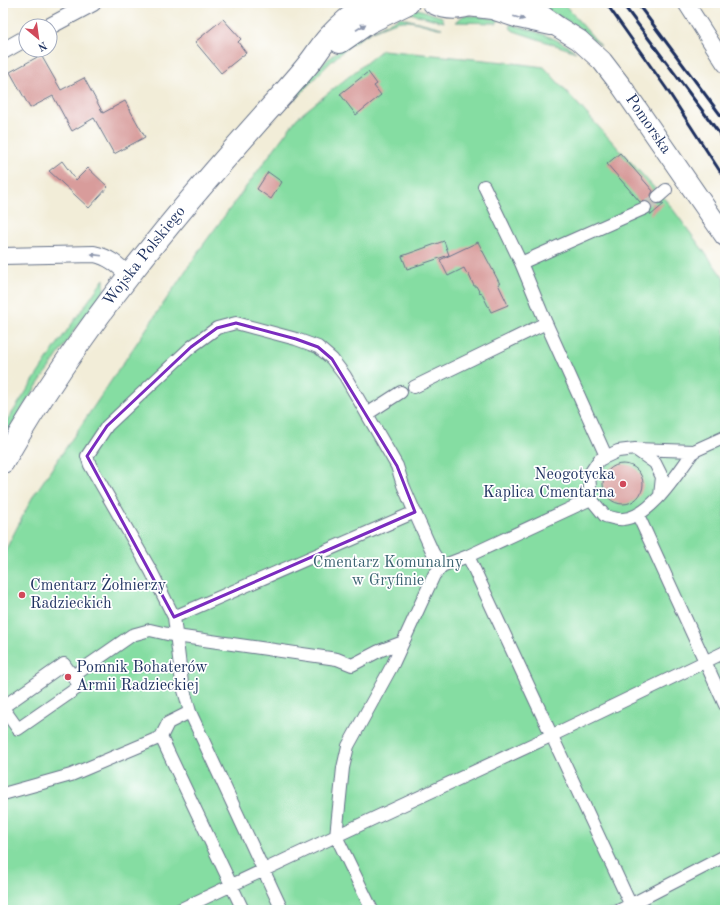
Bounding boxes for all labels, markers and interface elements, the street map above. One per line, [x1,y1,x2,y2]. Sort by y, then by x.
one-way arrow [513,15,525,21]
north arrow [18,18,58,58]
one-way arrow [356,23,367,31]
text: N [35,39,48,53]
street label: Pomorska [622,92,674,157]
street label: Wojska Polskiego [101,203,189,309]
one-way arrow [90,252,102,258]
place label: Neogotycka Kaplica Cmentarna [483,467,615,501]
marker: Neogotycka Kaplica Cmentarna [618,479,628,489]
park label: Cmentarz Komunalny w Gryfinie [313,555,464,589]
place label: Cmentarz Żołnierzy Radzieckich [30,574,167,612]
marker: Cmentarz Żołnierzy Radzieckich [17,590,27,600]
place label: Pomnik Bohaterów Armii Radzieckiej [76,660,208,694]
marker: Pomnik Bohaterów Armii Radzieckiej [63,672,73,682]

